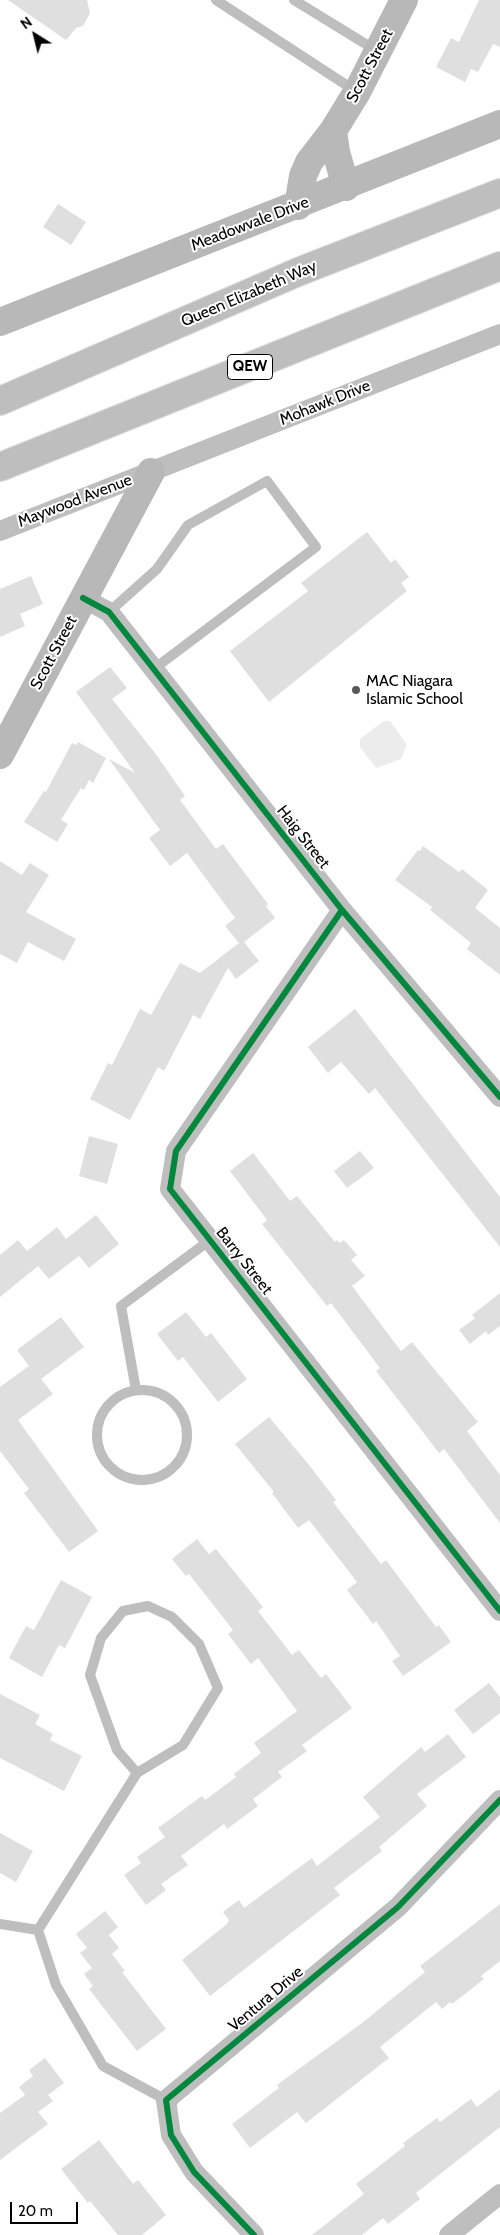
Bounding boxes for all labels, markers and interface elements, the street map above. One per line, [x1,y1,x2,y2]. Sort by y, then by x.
north arrow [10,10,60,60]
text: N [17,13,35,33]
street label: Scott Street [343,26,397,106]
street label: Meadowvale Drive [188,193,312,255]
street label: Queen Elizabeth Way [178,257,320,331]
road number: QEW [228,354,272,380]
street label: Mohawk Drive [277,376,373,430]
street label: Maywood Avenue [15,470,135,532]
street label: Scott Street [27,613,81,693]
place label: MAC Niagara Islamic School [366,671,463,709]
marker: MAC Niagara Islamic School [350,684,362,696]
street label: Haig Street [272,802,334,872]
street label: Barry Street [212,1224,276,1298]
street label: Ventura Drive [225,1962,307,2036]
scale bar [12,2192,80,2224]
text: 20 m [18,2202,53,2220]

